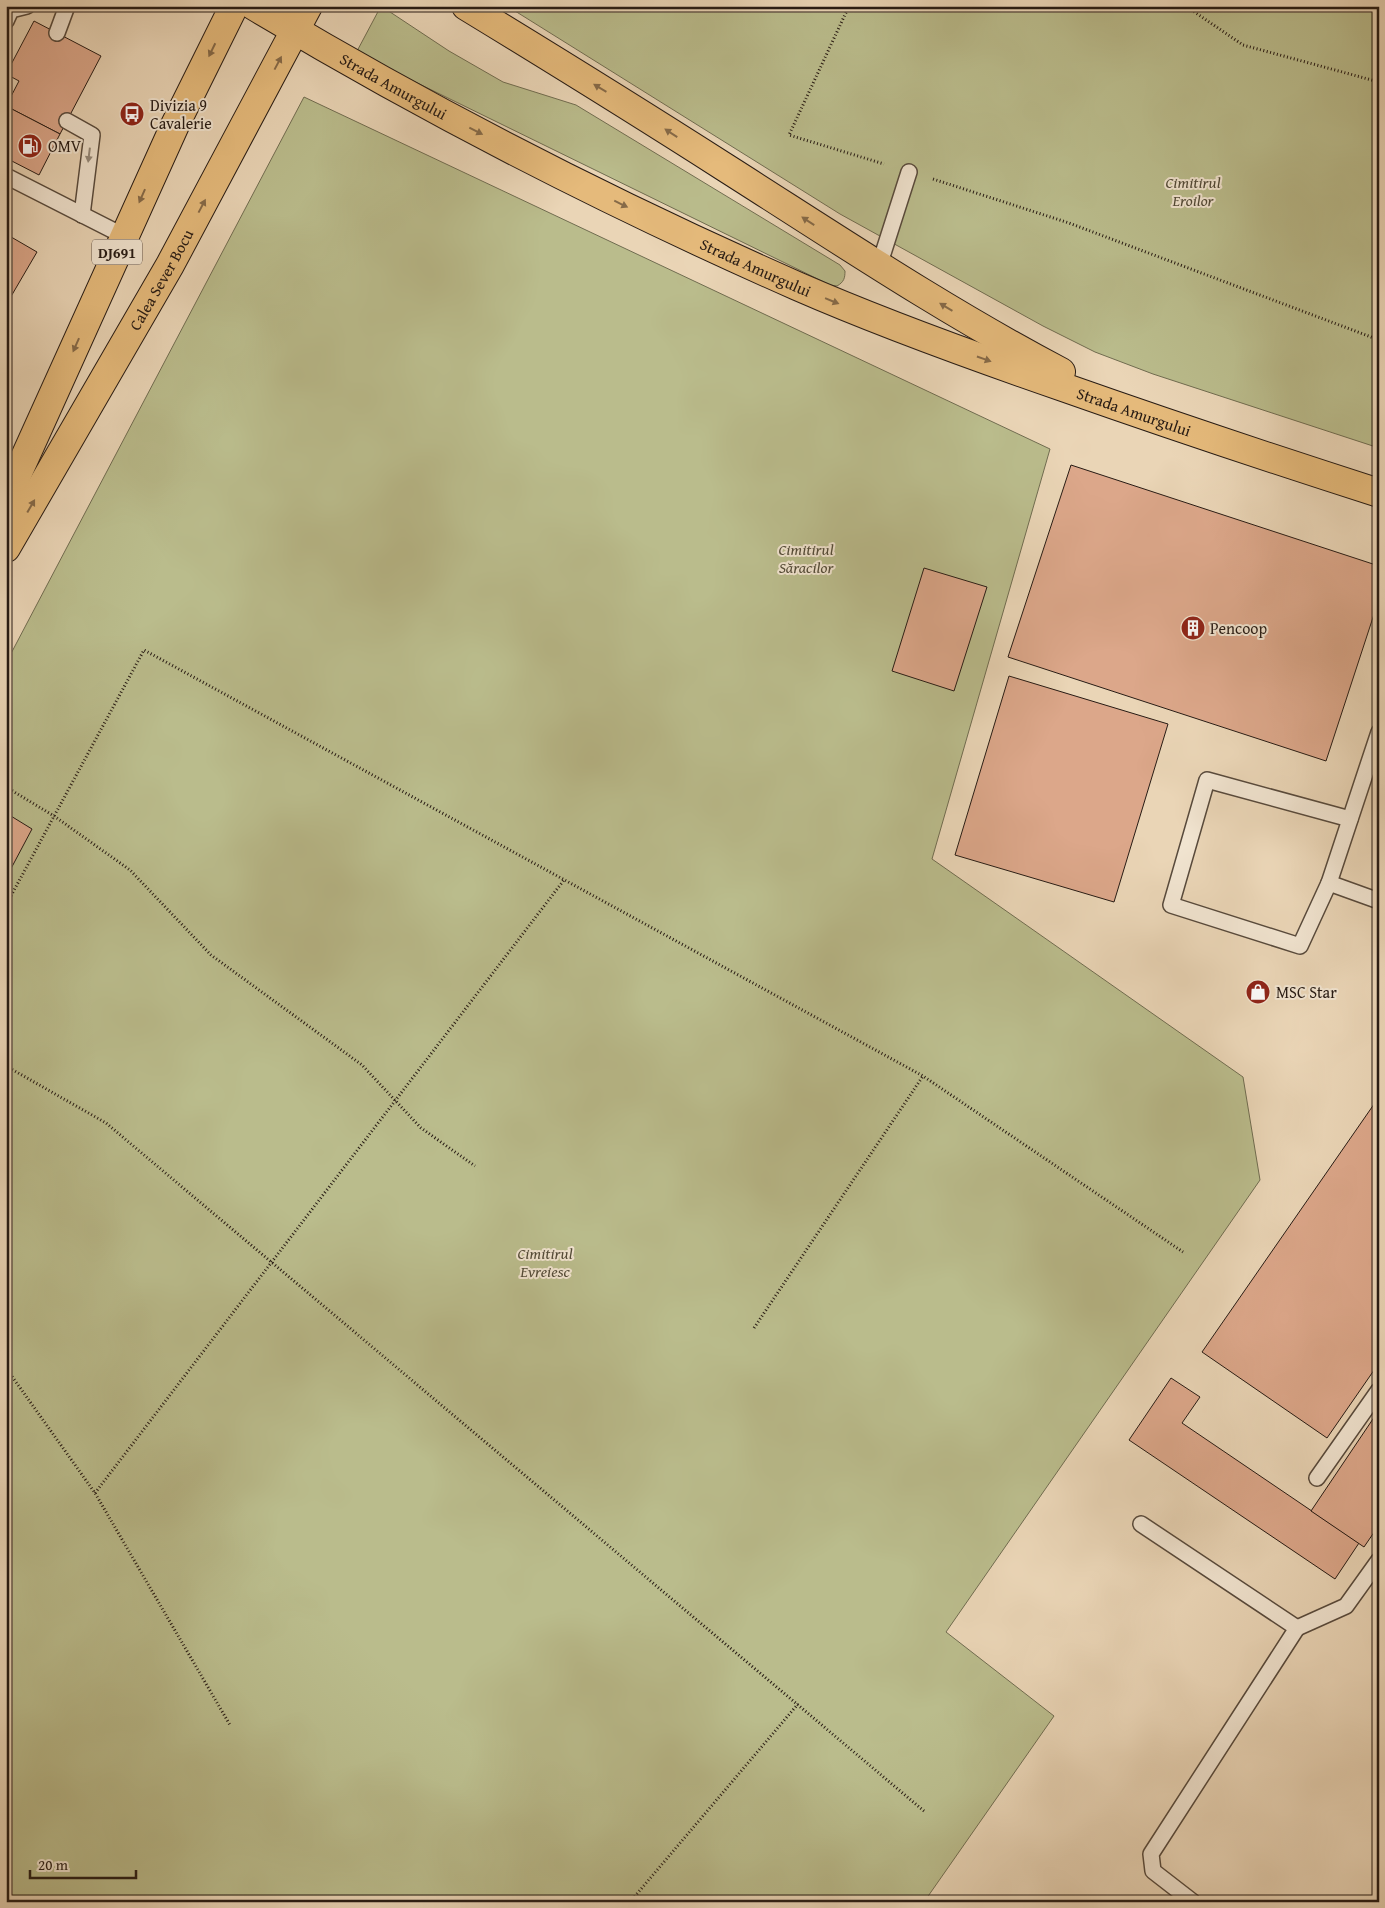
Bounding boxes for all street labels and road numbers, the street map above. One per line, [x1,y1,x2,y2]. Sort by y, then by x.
street label: Strada Amurgului [335,47,452,126]
street label: Calea Sever Bocu [123,224,199,335]
street label: Strada Amurgului [696,232,815,303]
road number: DJ691 [92,240,142,264]
street label: Strada Amurgului [1074,381,1195,442]

